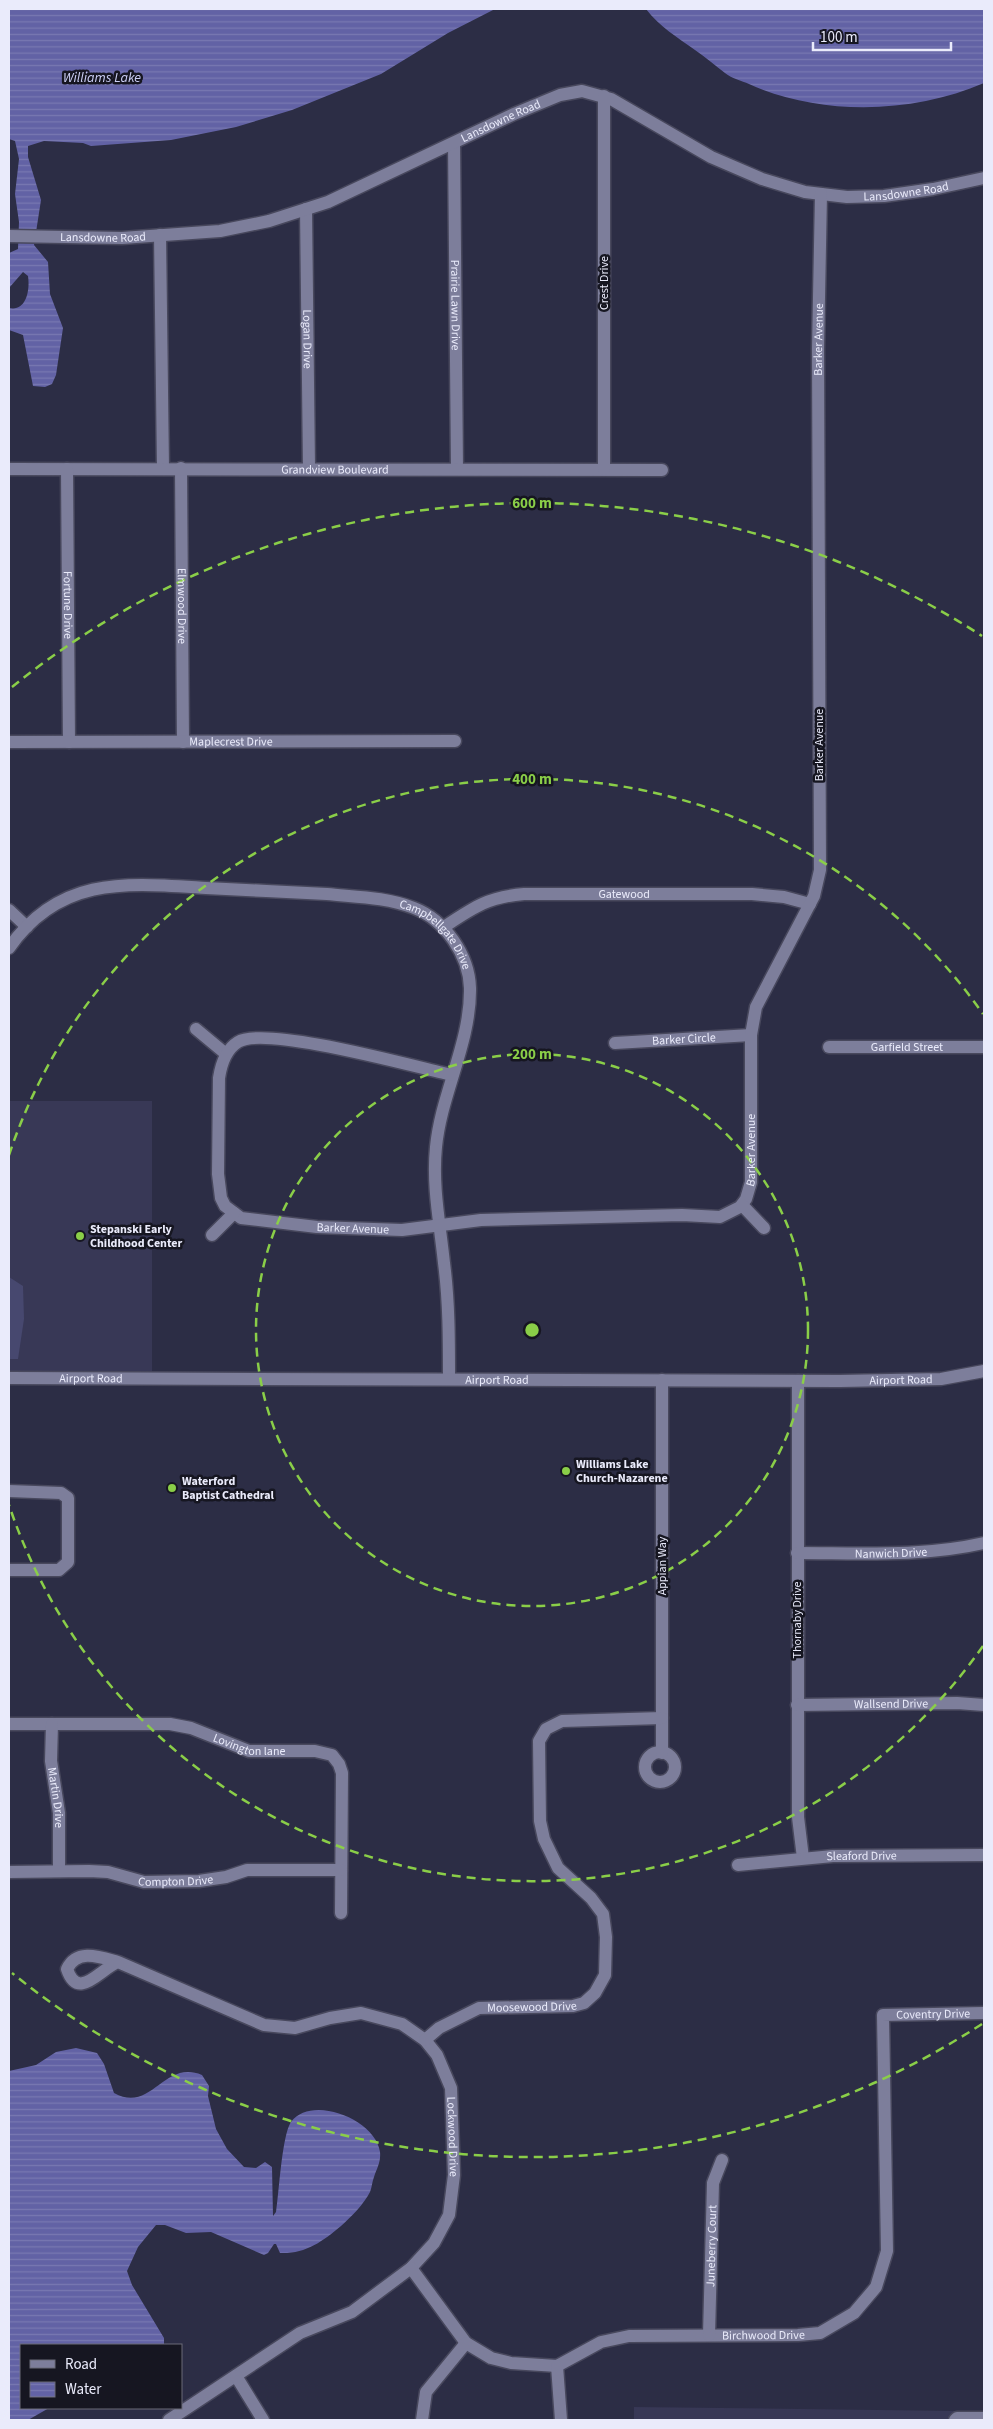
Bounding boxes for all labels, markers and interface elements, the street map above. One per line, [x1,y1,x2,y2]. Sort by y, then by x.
scale bar [813,20,950,52]
text: 100 m [820,27,858,48]
water label: Williams Lake [63,68,141,88]
street label: Lansdowne Road [458,96,543,147]
street label: Lansdowne Road [863,178,950,206]
street label: Lansdowne Road [60,228,147,247]
street label: Crest Drive [596,256,613,310]
street label: Prairie Lawn Drive [446,260,464,350]
street label: Barker Avenue [810,303,828,376]
street label: Logan Drive [298,309,316,369]
street label: Grandview Boulevard [281,461,389,479]
text: 600 m [512,493,552,514]
street label: Elmwood Drive [173,568,190,644]
street label: Fortune Drive [59,571,76,639]
street label: Barker Avenue [811,709,828,781]
street label: Maplecrest Drive [189,733,273,751]
text: 400 m [512,769,552,790]
street label: Gatewood [598,886,650,903]
street label: Campbellgate Drive [397,896,475,972]
street label: Barker Circle [652,1029,716,1050]
street label: Garfield Street [871,1039,943,1056]
text: 200 m [512,1044,552,1065]
street label: Barker Avenue [742,1114,760,1189]
street label: Barker Avenue [316,1219,389,1239]
place label: Stepanski Early Childhood Center [90,1221,183,1252]
marker: Stepanski Early Childhood Center [74,1230,86,1242]
centre of rings [523,1321,541,1339]
street label: Airport Road [59,1370,123,1387]
street label: Airport Road [869,1371,933,1389]
street label: Airport Road [465,1372,529,1389]
place label: Williams Lake Church-Nazarene [576,1456,668,1487]
marker: Williams Lake Church-Nazarene [560,1465,572,1477]
place label: Waterford Baptist Cathedral [182,1473,275,1504]
marker: Waterford Baptist Cathedral [166,1482,178,1494]
street label: Appian Way [654,1536,671,1595]
street label: Nanwich Drive [855,1543,928,1563]
street label: Thornaby Drive [789,1582,806,1658]
street label: Wallsend Drive [854,1695,928,1713]
street label: Lovington lane [210,1730,285,1760]
street label: Martin Drive [43,1766,67,1828]
street label: Sleaford Drive [826,1848,897,1866]
street label: Compton Drive [136,1871,214,1891]
street label: Moosewood Drive [487,1997,579,2017]
street label: Coventry Drive [896,2005,970,2024]
street label: Lockwood Drive [442,2096,462,2177]
street label: Juneberry Court [702,2205,721,2287]
street label: Birchwood Drive [722,2326,806,2344]
legend [20,2344,182,2409]
text: Road [65,2354,97,2375]
text: Water [65,2379,102,2400]

